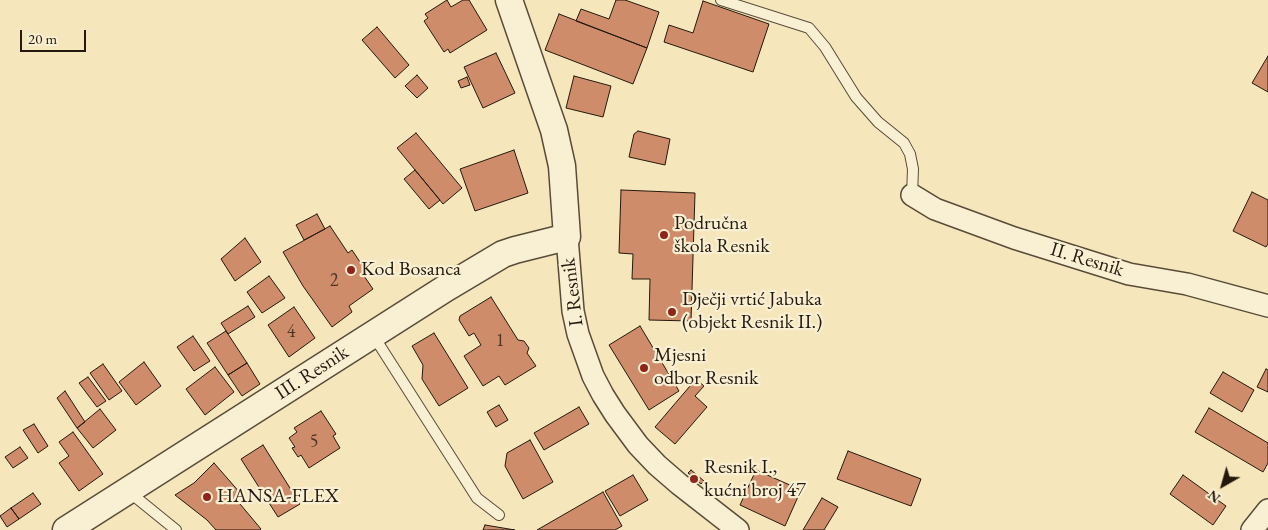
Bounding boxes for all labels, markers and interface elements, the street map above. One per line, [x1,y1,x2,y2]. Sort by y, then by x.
scale bar [22,20,89,52]
text: 20 m [28,29,57,48]
place label: Područna škola Resnik [674,212,770,259]
marker: Područna škola Resnik [658,229,670,241]
street label: II. Resnik [1047,237,1127,283]
street label: I. Resnik [557,256,589,328]
place label: Kod Bosanca [361,258,461,282]
marker: Kod Bosanca [345,264,357,276]
house number: 2 [330,270,338,292]
place label: Dječji vrtić Jabuka (objekt Resnik II.) [682,288,822,335]
marker: Dječji vrtić Jabuka (objekt Resnik II.) [666,306,678,318]
house number: 4 [287,321,295,343]
house number: 1 [496,330,504,352]
street label: III. Resnik [271,341,353,405]
place label: Mjesni odbor Resnik [654,344,758,391]
marker: Mjesni odbor Resnik [638,362,650,374]
house number: 5 [310,431,318,453]
place label: Resnik I., kućni broj 47 [704,456,806,503]
north arrow [1198,460,1248,510]
marker: Resnik I., kućni broj 47 [688,473,700,485]
place label: HANSA-FLEX [217,485,339,509]
text: N [1204,486,1224,507]
marker: HANSA-FLEX [201,491,213,503]

